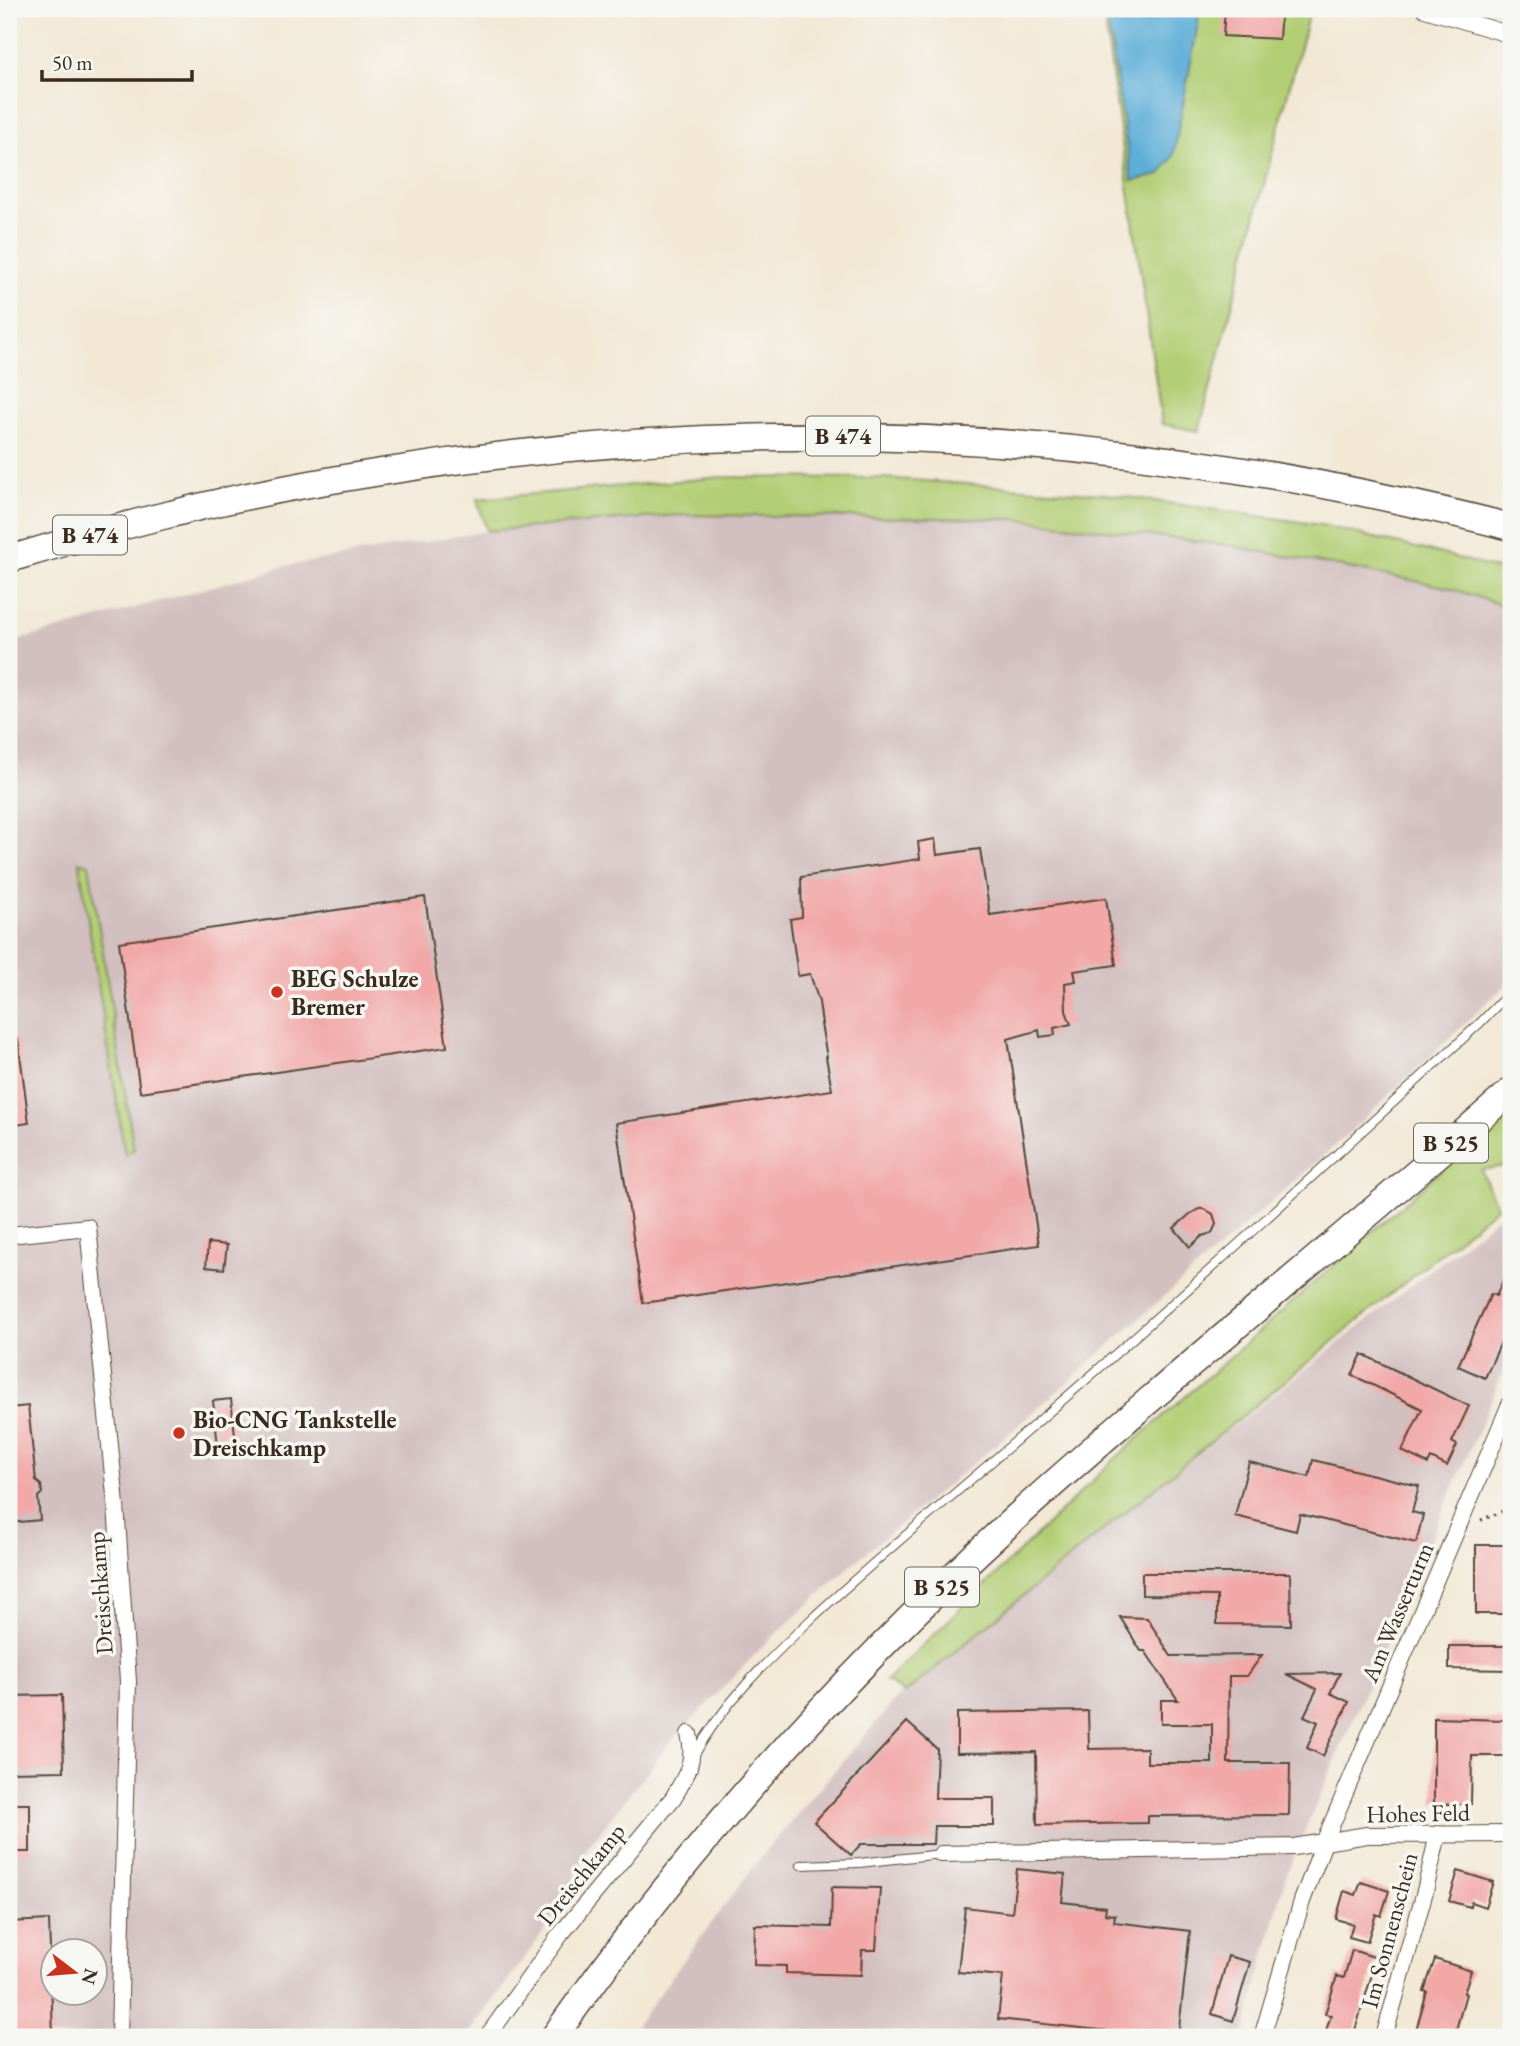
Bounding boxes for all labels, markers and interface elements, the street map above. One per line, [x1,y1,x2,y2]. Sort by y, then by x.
scale bar [42,38,192,82]
text: 50 m [52,49,93,76]
road number: B 474 [806,416,880,456]
road number: B 474 [53,516,127,554]
place label: BEG Schulze Bremer [291,963,419,1022]
marker: BEG Schulze Bremer [269,984,285,1000]
road number: B 525 [1414,1124,1488,1162]
place label: Bio-CNG Tankstelle Dreischkamp [193,1404,396,1463]
marker: Bio-CNG Tankstelle Dreischkamp [171,1425,187,1441]
street label: Dreischkamp [80,1530,120,1656]
street label: Am Wasserturm [1353,1537,1441,1688]
road number: B 525 [905,1568,979,1606]
street label: Hohes Feld [1366,1797,1471,1829]
street label: Dreischkamp [530,1816,632,1932]
street label: Im Sonnenschein [1353,1848,1425,2011]
north arrow [38,1938,108,2008]
text: N [76,1966,104,1988]

